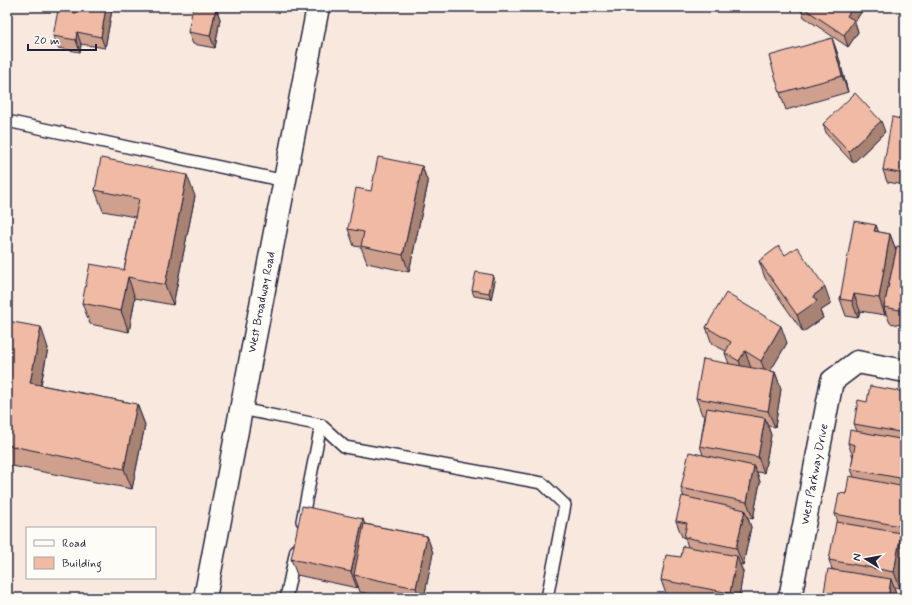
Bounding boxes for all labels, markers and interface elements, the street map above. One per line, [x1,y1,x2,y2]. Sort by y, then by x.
scale bar [28,26,96,52]
text: 20 m [34,33,60,49]
street label: West Broadway Road [244,250,280,354]
street label: West Parkway Drive [797,422,833,526]
legend [26,527,156,579]
text: Road [62,536,86,552]
north arrow [846,539,886,579]
text: N [850,552,865,562]
text: Building [62,556,102,573]

